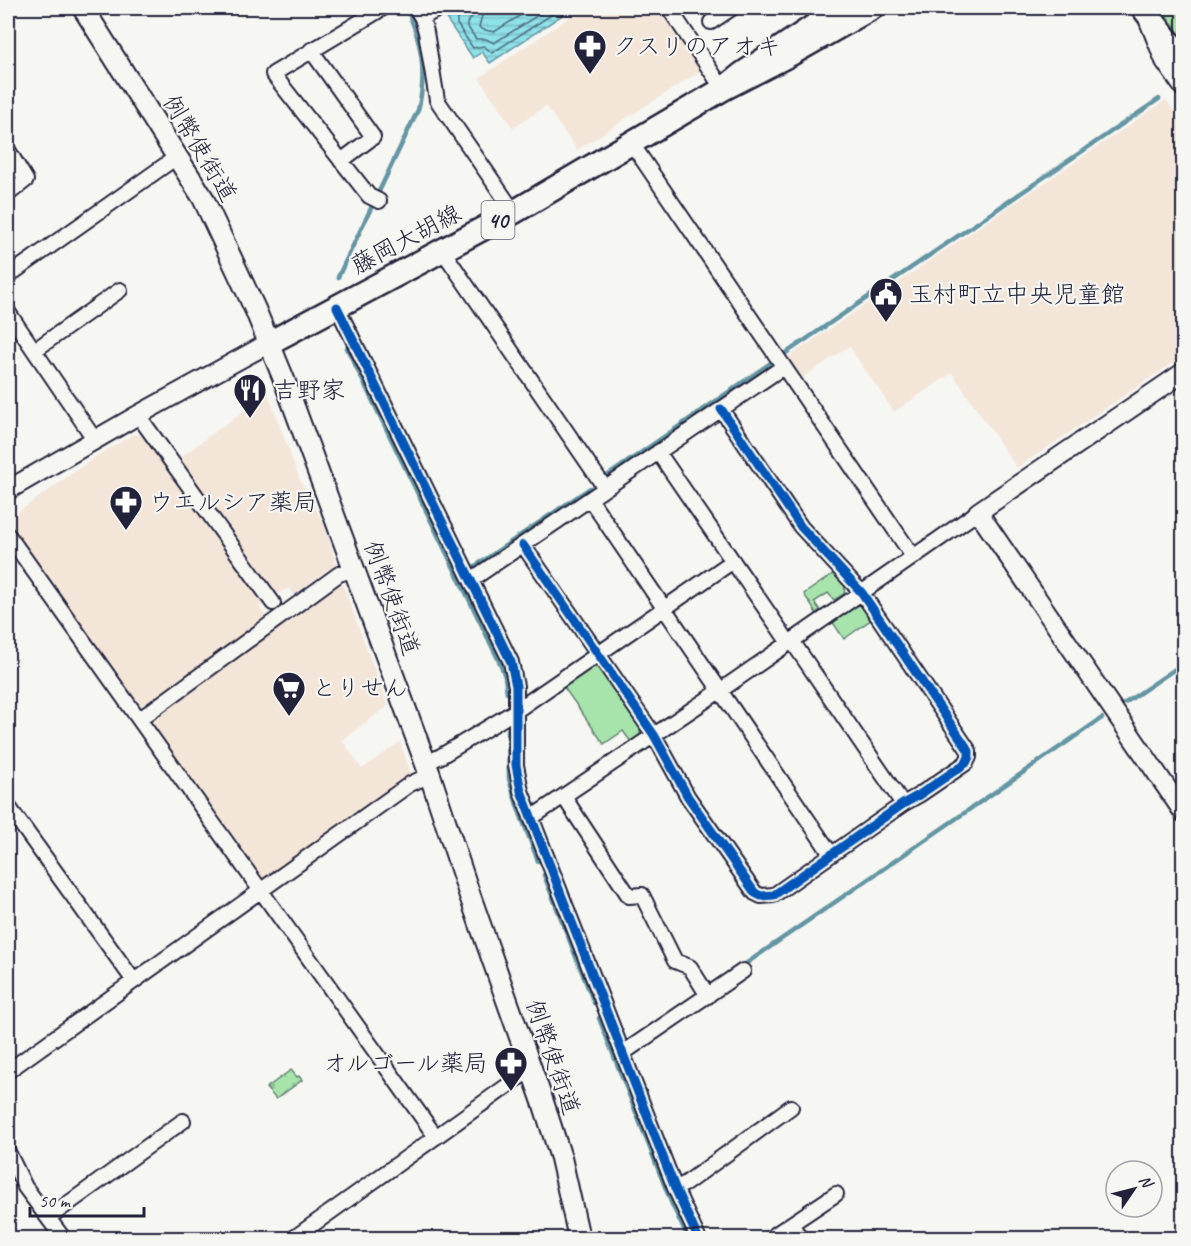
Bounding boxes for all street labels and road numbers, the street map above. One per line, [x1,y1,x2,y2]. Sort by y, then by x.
street label: 例幣使街道 [156,89,244,207]
street label: 藤岡大胡線 [346,198,466,280]
road number: 40 [482,201,514,239]
street label: 例幣使街道 [357,536,427,660]
street label: 例幣使街道 [519,995,587,1119]

